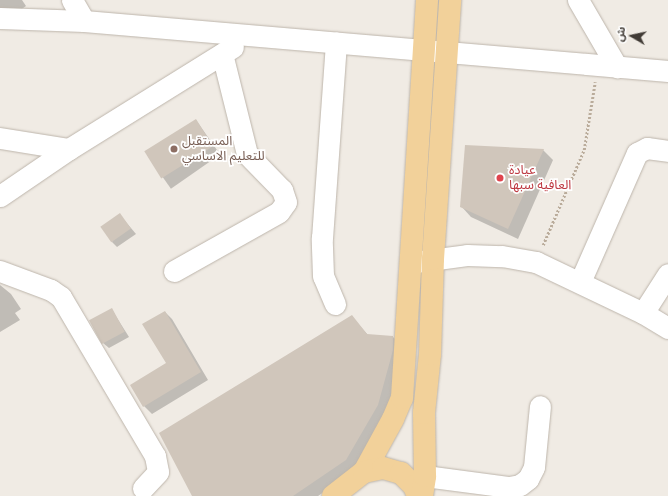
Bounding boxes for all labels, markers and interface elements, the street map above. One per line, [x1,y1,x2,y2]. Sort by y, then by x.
north arrow [612,16,652,56]
text: ش [612,26,628,43]
place label: المستقبل للتعليم الاساسي [182,134,265,165]
marker: المستقبل للتعليم الاساسي [169,144,179,154]
place label: عيادة العافية سبها [509,163,571,194]
marker: عيادة العافية سبها [494,172,506,184]

